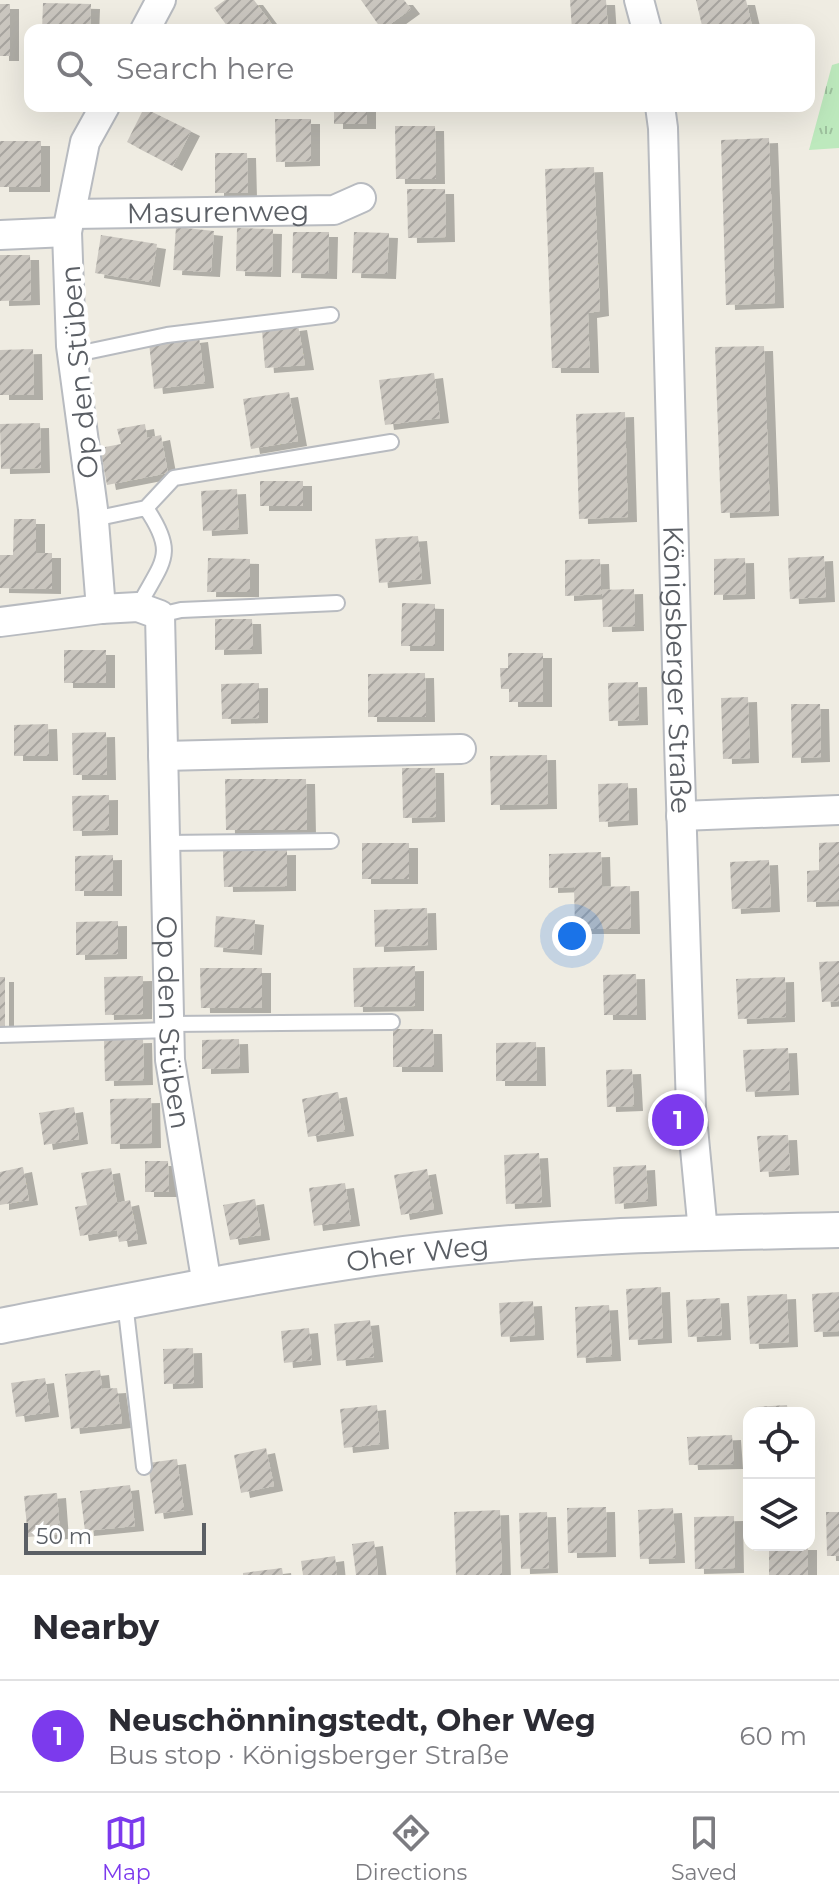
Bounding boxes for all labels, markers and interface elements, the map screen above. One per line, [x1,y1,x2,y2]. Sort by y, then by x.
search box [24,24,815,112]
icon: search [52,46,96,90]
text: Search here [116,50,294,87]
street label: Masurenweg [126,193,310,230]
street label: Op den Stüben [53,264,105,480]
street label: Königsberger Straße [656,525,698,814]
street label: Op den Stüben [150,915,198,1132]
your location [552,916,592,956]
pin: 1 [652,1090,704,1150]
street label: Oher Weg [344,1228,490,1279]
map controls [743,1407,815,1551]
button: locate [743,1407,815,1479]
button: layers [743,1479,815,1551]
scale bar [24,1519,206,1555]
text: 50 m [36,1523,92,1550]
text: Nearby [32,1606,159,1648]
text: Neuschönningstedt, Oher Weg [108,1702,596,1739]
text: 1 [53,1720,63,1752]
text: 60 m [740,1720,807,1752]
text: Bus stop · Königsberger Straße [108,1739,509,1771]
tab: Map [102,1811,151,1886]
tab: Directions [355,1811,467,1886]
tab: Saved [671,1811,737,1886]

